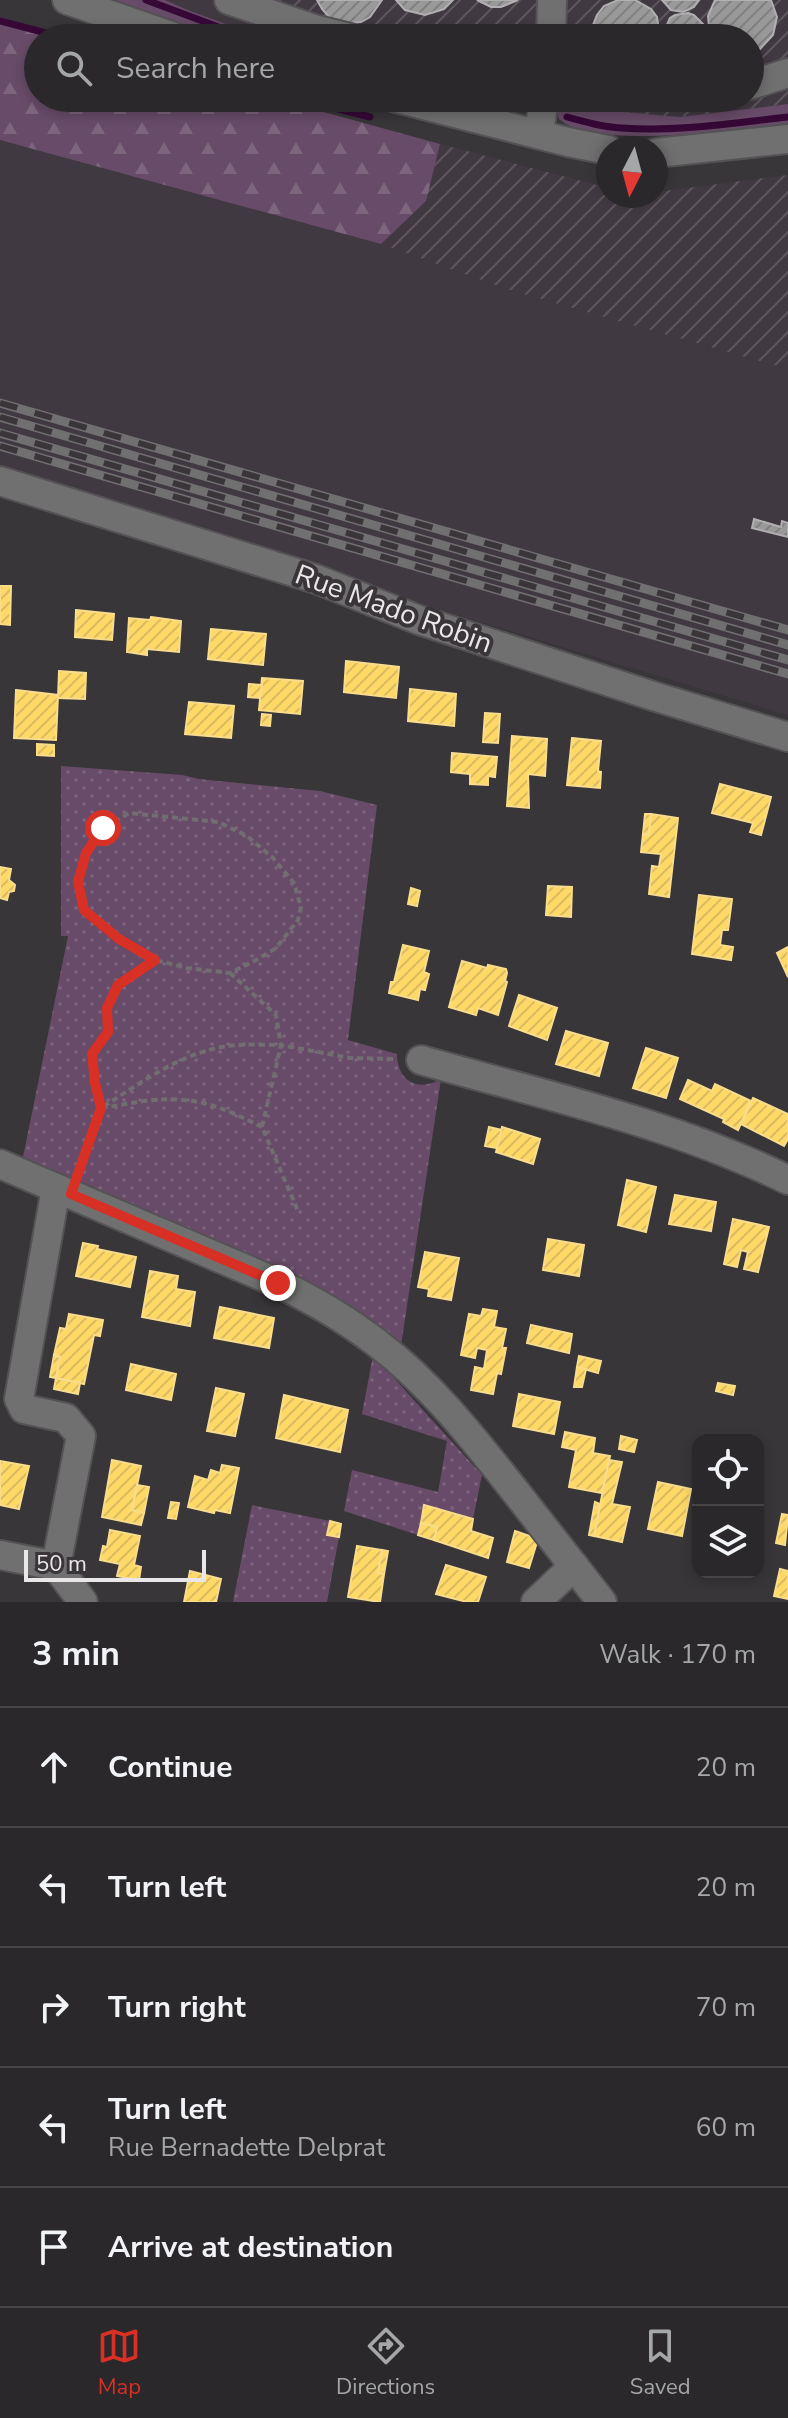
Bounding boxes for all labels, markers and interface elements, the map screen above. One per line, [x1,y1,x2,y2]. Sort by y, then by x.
search box [24,24,764,112]
icon: search [52,46,96,90]
text: Search here [116,48,275,89]
north arrow [596,136,668,208]
street label: Rue Mado Robin [290,556,497,662]
route start [85,810,121,846]
route end [260,1265,296,1301]
map controls [692,1434,764,1578]
button: locate [692,1434,764,1506]
button: layers [692,1506,764,1578]
scale bar [24,1546,206,1582]
text: 50 m [36,1549,87,1579]
text: 3 min [32,1631,120,1677]
text: Walk · 170 m [599,1637,756,1672]
icon: ahead [32,1745,76,1789]
text: Continue [108,1747,233,1788]
text: 20 m [696,1750,756,1785]
icon: left [32,1865,76,1909]
text: Turn left [108,1867,226,1908]
text: 20 m [696,1870,756,1905]
icon: right [32,1985,76,2029]
text: Turn right [108,1987,246,2028]
text: 70 m [696,1990,756,2025]
text: Turn left [108,2089,226,2130]
icon: left [32,2105,76,2149]
text: 60 m [696,2110,756,2145]
text: Rue Bernadette Delprat [108,2130,385,2165]
icon: arrive [32,2225,76,2269]
text: Arrive at destination [108,2227,393,2268]
tab: Map [97,2324,141,2402]
tab: Directions [336,2324,435,2402]
tab: Saved [630,2324,691,2402]

